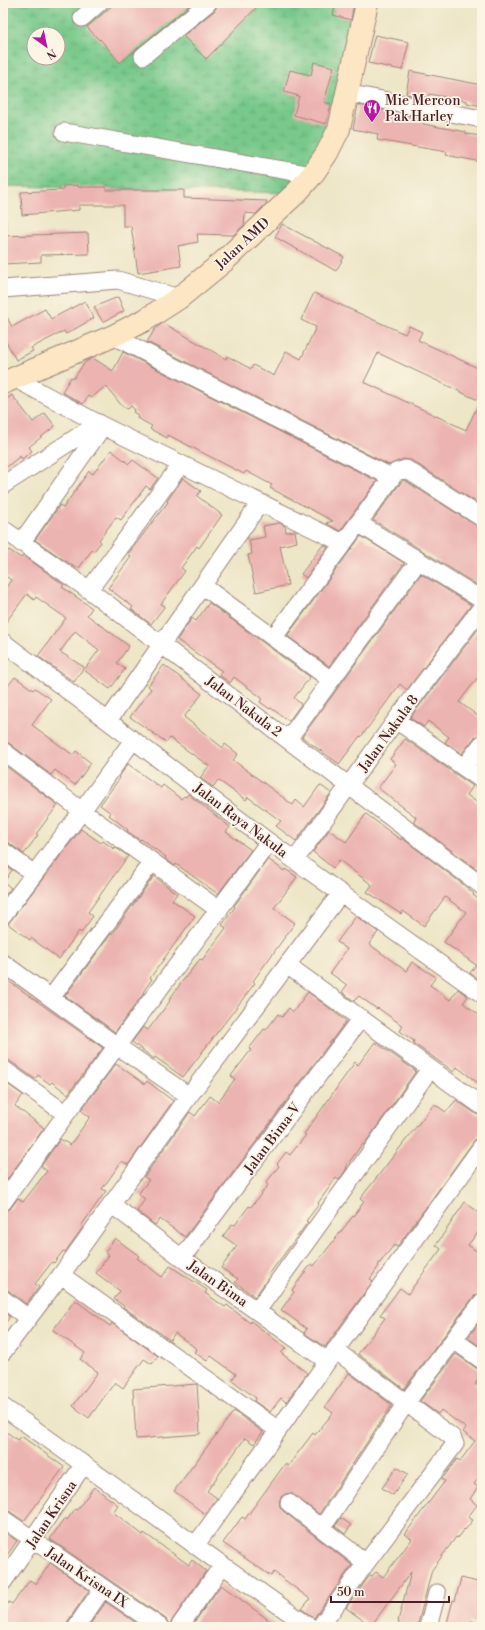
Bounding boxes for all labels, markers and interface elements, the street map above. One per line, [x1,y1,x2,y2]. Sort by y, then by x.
north arrow [26,26,66,66]
text: N [43,45,58,62]
place label: Mie Mercon Pak Harley [385,92,461,126]
restaurant icon: Mie Mercon Pak Harley [362,98,382,123]
street label: Jalan AMD [211,214,274,274]
street label: Jalan Nakula 2 [201,672,285,741]
street label: Jalan Nakula 8 [354,691,423,777]
street label: Jalan Raya Nakula [189,779,292,863]
street label: Jalan Bima-V [240,1099,306,1178]
street label: Jalan Bima [183,1256,252,1312]
street label: Jalan Krisna [22,1476,82,1553]
street label: Jalan Krisna IX [41,1543,132,1612]
scale bar [331,1578,449,1604]
text: 50 m [337,1585,365,1600]

